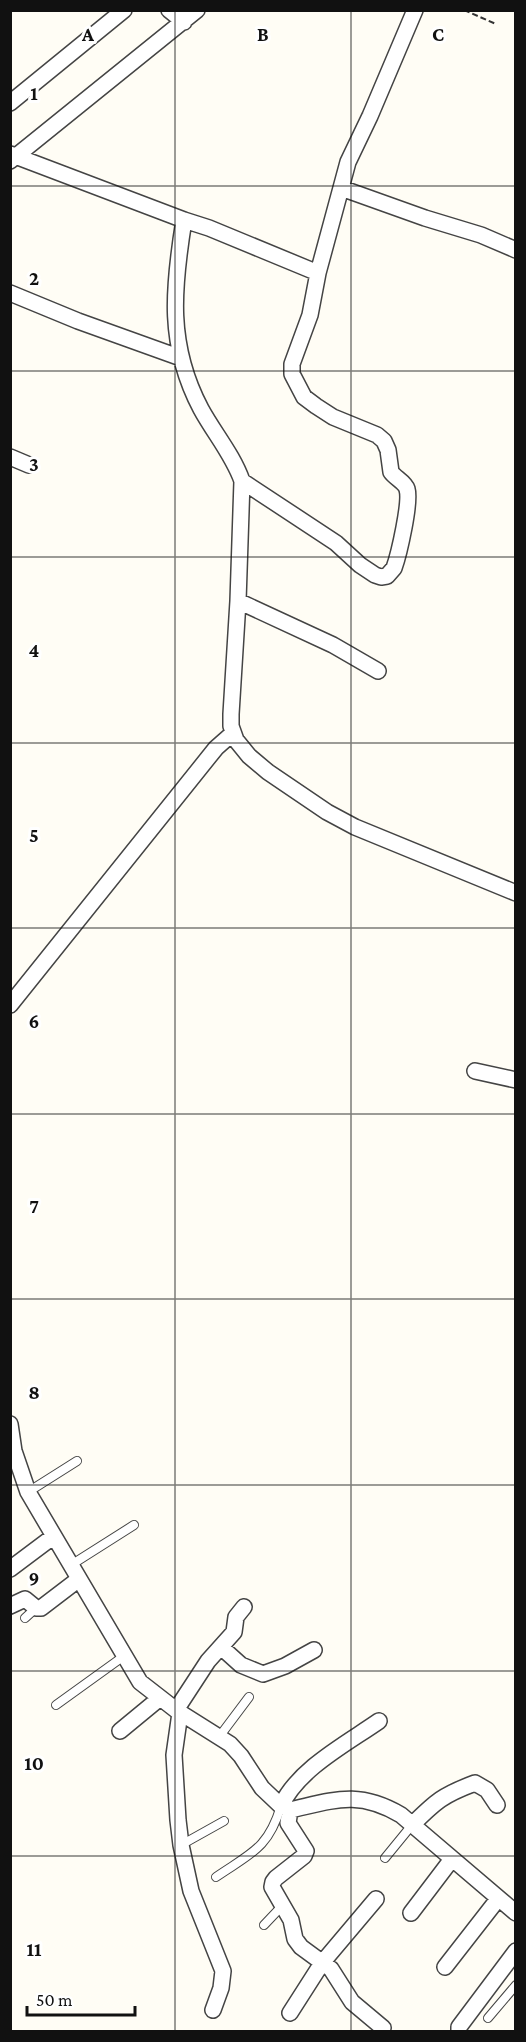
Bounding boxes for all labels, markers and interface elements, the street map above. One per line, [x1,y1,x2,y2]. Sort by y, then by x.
text: A [81,23,95,45]
text: B [257,23,269,45]
text: C [432,23,444,45]
text: 1 [30,82,38,104]
text: 2 [29,267,39,289]
text: 3 [29,453,39,475]
text: 4 [29,639,40,661]
text: 5 [29,824,39,846]
text: 6 [29,1010,39,1032]
text: 7 [29,1195,39,1217]
text: 8 [28,1381,40,1403]
text: 9 [29,1567,39,1589]
text: 10 [24,1752,44,1774]
text: 11 [27,1938,42,1960]
scale bar [27,1979,135,2017]
text: 50 m [36,1990,73,2010]

